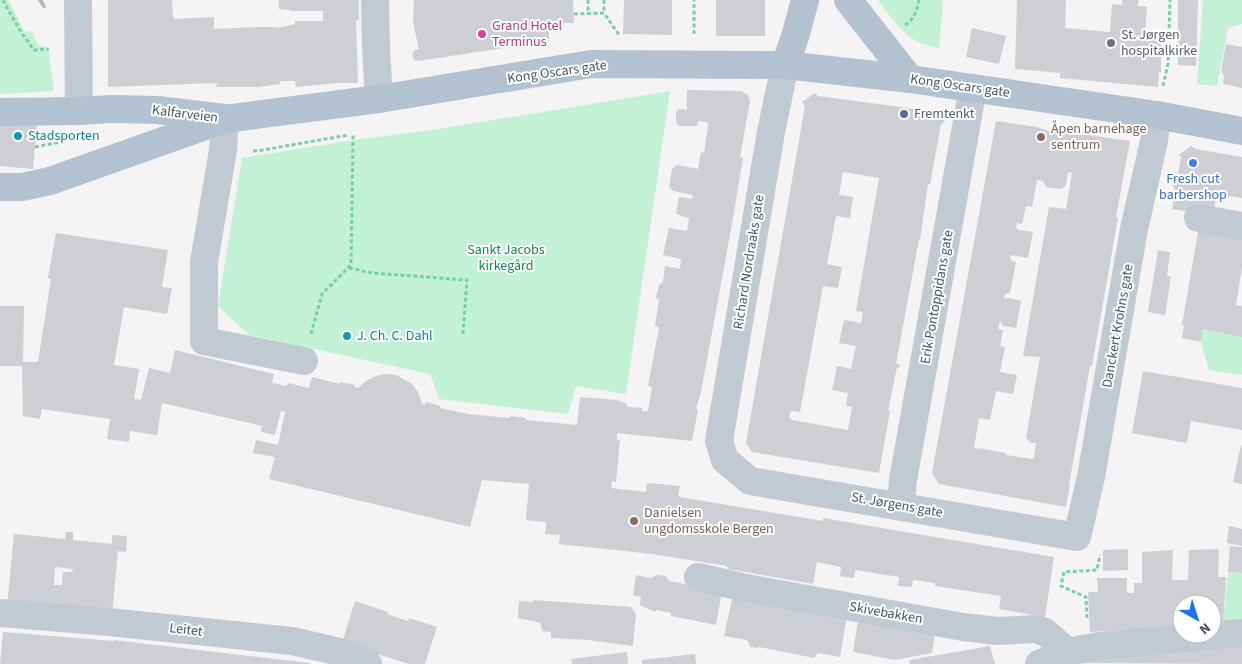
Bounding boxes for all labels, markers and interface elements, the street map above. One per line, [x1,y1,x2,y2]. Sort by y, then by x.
place label: Grand Hotel Terminus [492,16,562,52]
place label: St. Jørgen hospitalkirke [1121,25,1197,61]
marker: Grand Hotel Terminus [476,28,488,40]
marker: St. Jørgen hospitalkirke [1105,37,1117,49]
street label: Kong Oscars gate [506,55,608,89]
street label: Kong Oscars gate [909,69,1011,103]
street label: Kalfarveien [151,100,219,128]
place label: Fremtenkt [914,104,975,124]
marker: Fremtenkt [898,108,910,120]
place label: Åpen barnehage sentrum [1051,119,1146,155]
place label: Stadsporten [28,126,100,146]
marker: Stadsporten [12,130,24,142]
marker: Åpen barnehage sentrum [1035,131,1047,143]
marker: Fresh cut barbershop [1187,157,1199,169]
place label: Fresh cut barbershop [1159,169,1227,205]
street label: Richard Nordraaks gate [728,193,770,331]
street label: Erik Pontoppidans gate [915,228,959,366]
park label: Sankt Jacobs kirkegård [467,240,545,276]
street label: Danckert Krohns gate [1097,263,1139,389]
place label: J. Ch. C. Dahl [357,326,433,346]
marker: J. Ch. C. Dahl [341,330,353,342]
street label: St. Jørgens gate [850,487,944,523]
place label: Danielsen ungdomsskole Bergen [644,503,774,539]
marker: Danielsen ungdomsskole Bergen [628,515,640,527]
north arrow [1172,594,1222,644]
street label: Skivebakken [848,597,924,629]
street label: Leitet [168,618,204,642]
text: N [1195,618,1214,639]

